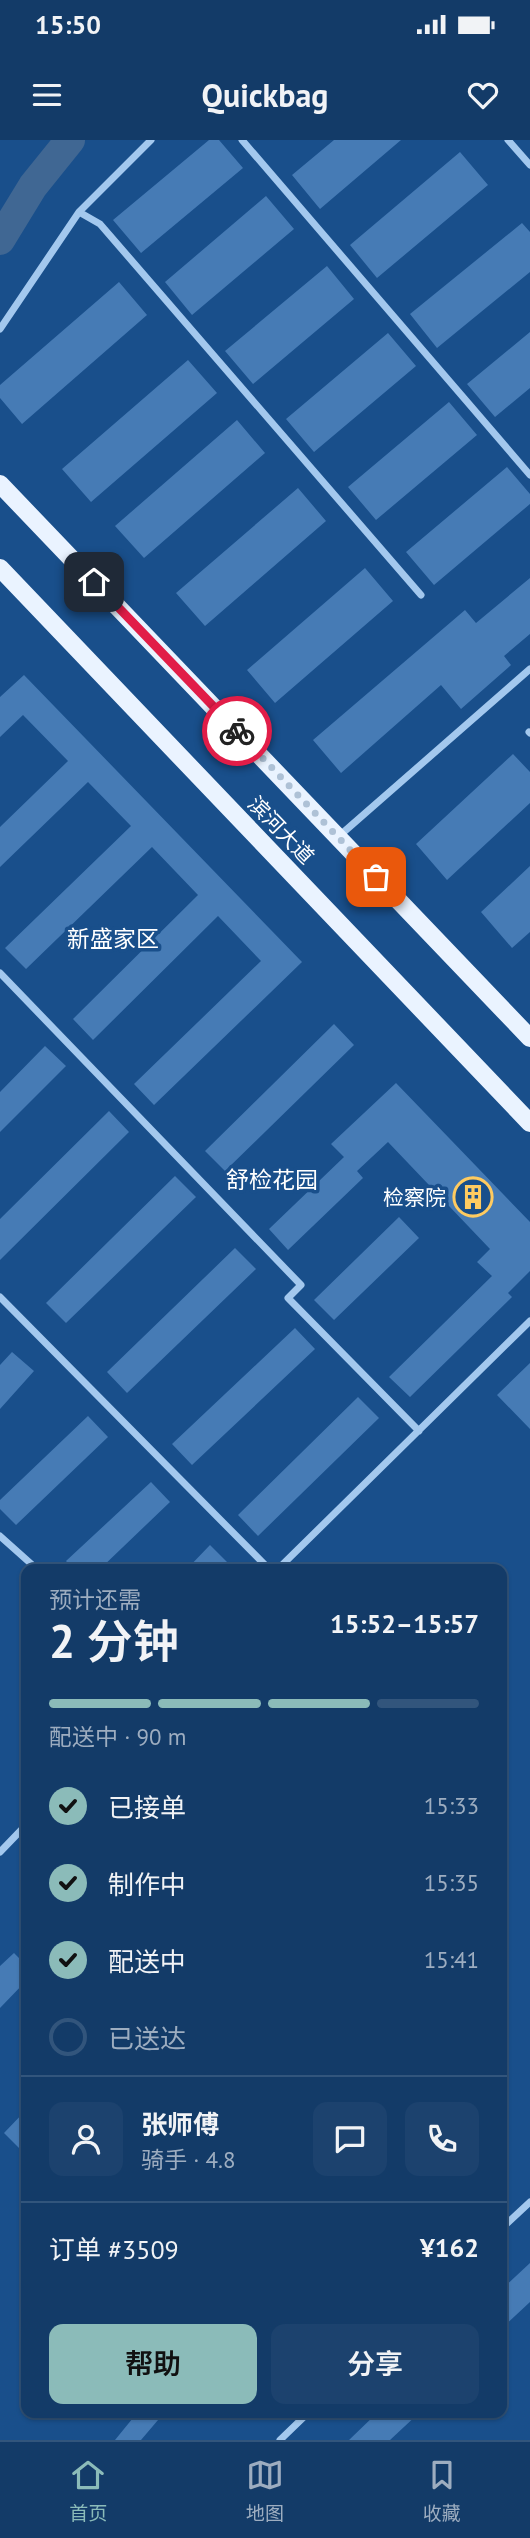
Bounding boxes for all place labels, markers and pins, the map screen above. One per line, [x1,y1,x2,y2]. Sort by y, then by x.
pin [64,552,124,612]
pin [346,847,406,907]
building icon: 检察院 [452,1176,494,1218]
place label: 检察院 [383,1184,446,1211]

